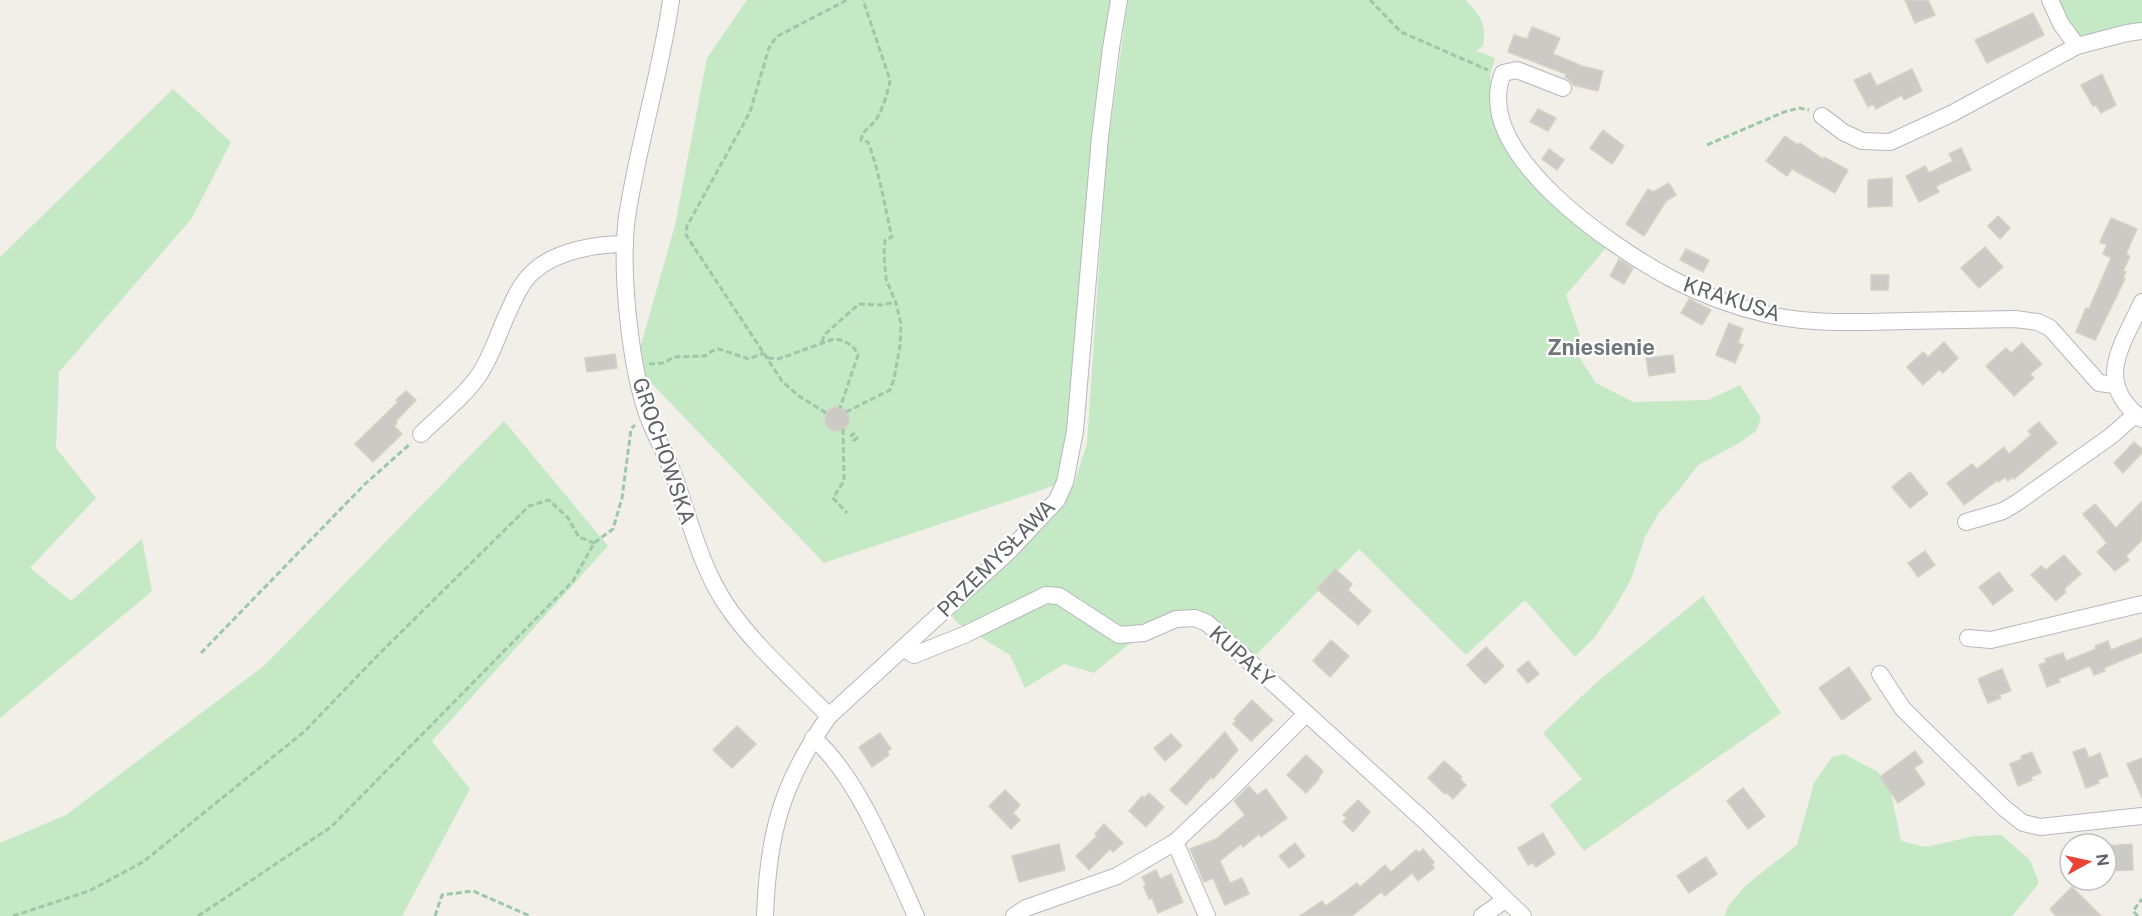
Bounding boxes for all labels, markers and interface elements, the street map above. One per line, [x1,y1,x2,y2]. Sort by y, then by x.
street label: KRAKUSA [1680,272,1784,326]
district label: Zniesienie [1547,334,1655,360]
street label: GROCHOWSKA [627,374,701,528]
street label: PRZEMYSŁAWA [932,494,1060,622]
street label: KUPAŁY [1204,620,1280,692]
north arrow [2058,832,2118,892]
text: N [2092,852,2113,868]

